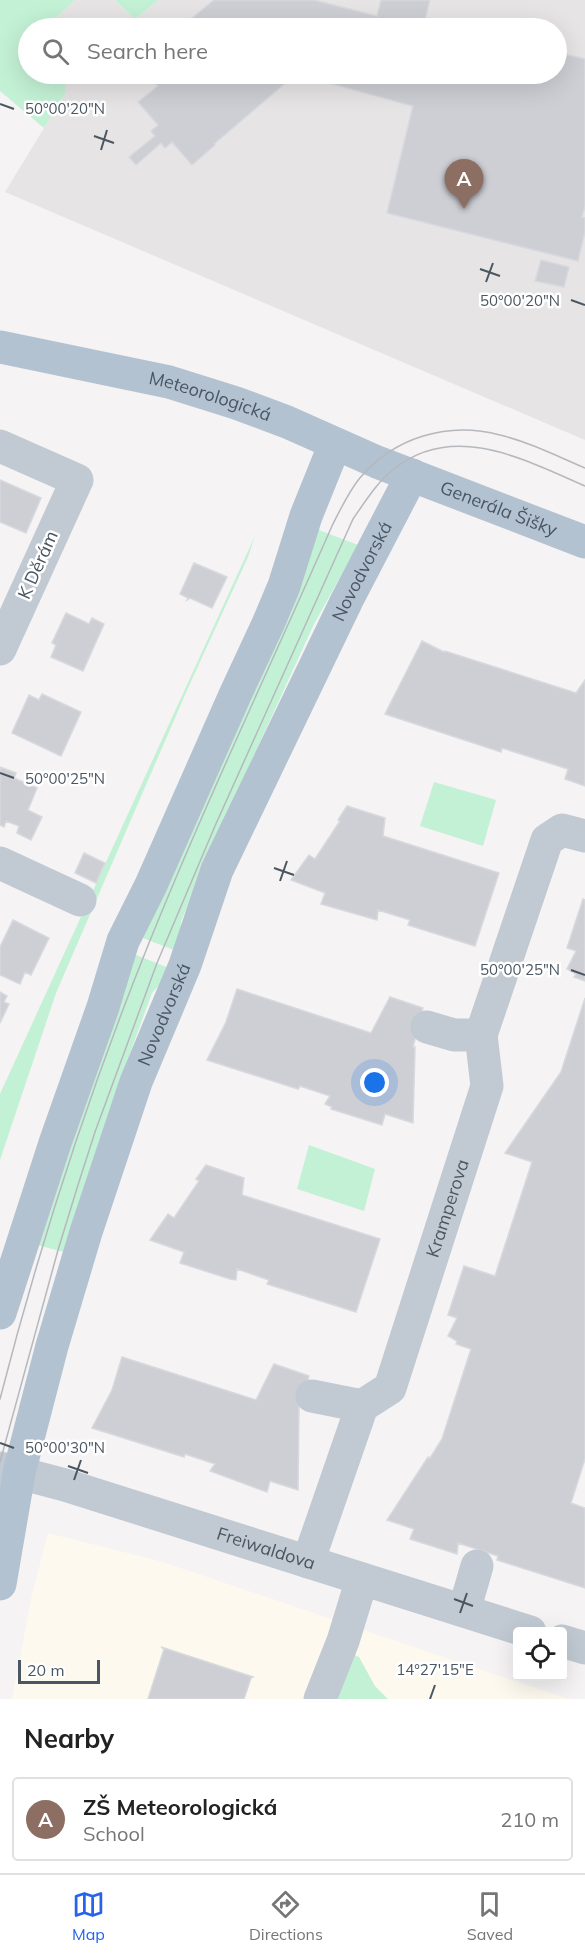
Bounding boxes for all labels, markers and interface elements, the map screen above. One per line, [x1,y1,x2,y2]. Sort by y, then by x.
search box [18,18,567,84]
icon: search [39,35,72,68]
text: Search here [87,37,208,65]
text: 50°00'20"N [25,99,105,118]
pin: A [444,160,484,209]
text: 50°00'20"N [480,291,560,310]
street label: Meteorologická [147,366,275,426]
street label: Generála Šišky [437,475,561,541]
street label: Novodvorská [326,517,397,625]
street label: K Děrám [12,527,63,603]
text: 50°00'25"N [25,769,105,788]
street label: Novodvorská [132,960,196,1069]
text: 50°00'25"N [480,960,560,979]
your location [360,1068,389,1097]
street label: Kramperova [421,1156,474,1260]
text: 50°00'30"N [25,1438,105,1457]
street label: Freiwaldova [214,1522,318,1574]
map controls [513,1627,567,1681]
button: locate [513,1627,567,1681]
scale bar [18,1657,100,1684]
text: 20 m [27,1660,64,1680]
text: 14°27'15"E [396,1660,474,1679]
text: Nearby [24,1722,114,1755]
text: ZŠ Meteorologická [83,1793,277,1821]
text: A [38,1807,53,1832]
text: 210 m [500,1807,559,1832]
text: School [83,1821,145,1846]
tab: Map [72,1888,105,1944]
tab: Directions [249,1888,323,1944]
tab: Saved [467,1888,513,1944]

